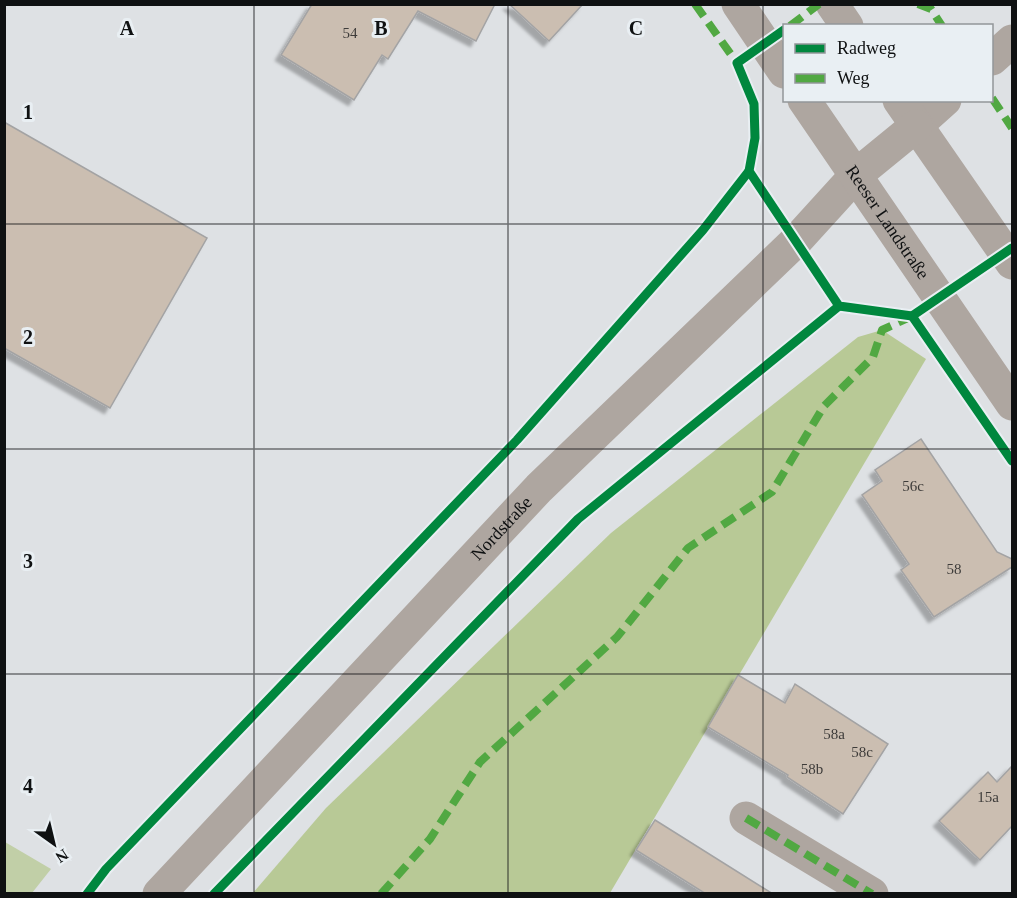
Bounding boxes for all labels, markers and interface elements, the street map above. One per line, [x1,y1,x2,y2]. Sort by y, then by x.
text: A [120,17,135,39]
text: B [374,17,388,39]
text: C [629,17,643,39]
legend [783,24,993,102]
house number: 54 [343,25,358,41]
text: Radweg [837,38,896,58]
text: Weg [837,68,870,88]
text: 1 [23,101,33,123]
street label: Reeser Landstraße [842,161,934,283]
text: 2 [23,326,33,348]
house number: 56c [902,478,924,494]
street label: Nordstraße [467,492,536,564]
text: 3 [23,550,33,572]
house number: 58 [947,561,962,577]
house number: 58a [823,726,845,742]
house number: 58c [851,744,873,760]
house number: 58b [801,761,823,777]
text: 4 [23,775,33,797]
house number: 15a [977,789,999,805]
north arrow [24,814,84,874]
text: N [52,846,72,867]

